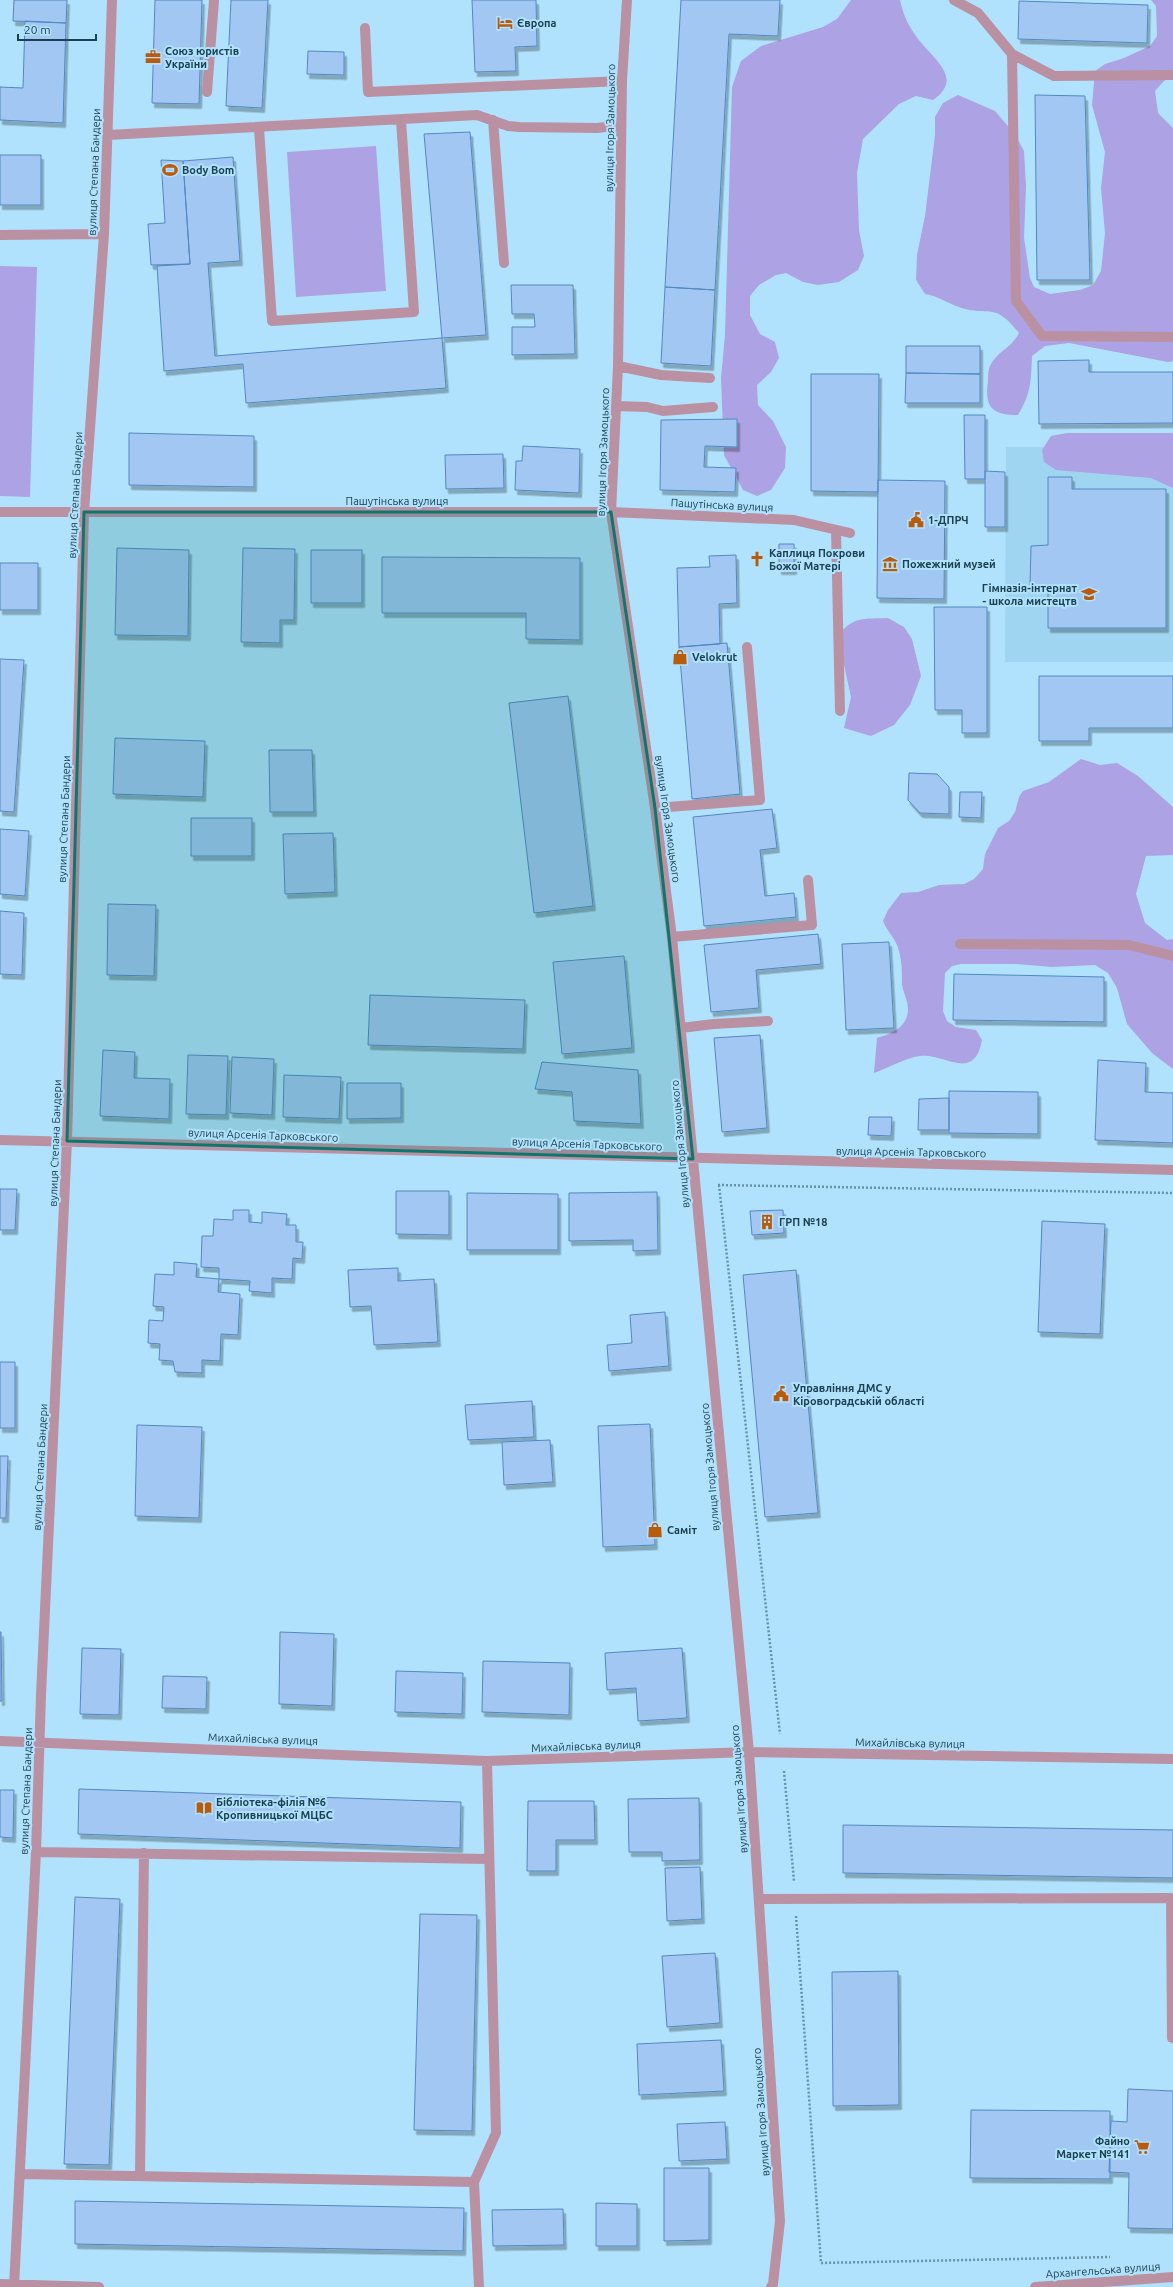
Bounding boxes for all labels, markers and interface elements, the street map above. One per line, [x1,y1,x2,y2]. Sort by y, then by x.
hotel icon: Європа [496,14,514,32]
scale bar [18,16,96,42]
place label: Європа [517,17,556,29]
text: 20 m [24,23,51,36]
place label: Союз юристів України [165,45,239,70]
office icon: Союз юристів України [144,48,162,66]
street label: вулиця Ігоря Замоцького [603,64,617,192]
street label: вулиця Степана Бандери [86,108,102,236]
sports icon: Body Bom [161,161,179,179]
place label: Body Bom [182,164,234,176]
street label: вулиця Ігоря Замоцького [595,388,611,516]
street label: вулиця Степана Бандери [66,431,84,559]
street label: Пашутінська вулиця [346,495,448,507]
street label: Пашутінська вулиця [670,496,774,514]
public building icon: 1-ДПРЧ [907,511,925,529]
place label: 1-ДПРЧ [928,514,969,526]
place label: Каплиця Покрови Божої Матері [769,547,865,572]
church icon: Каплиця Покрови Божої Матері [748,550,766,568]
museum icon: Пожежний музей [881,555,899,573]
place label: Пожежний музей [902,558,996,570]
place label: Гімназія-інтернат - школа мистецтв [982,582,1077,607]
school or university icon: Гімназія-інтернат - школа мистецтв [1080,585,1098,603]
shop icon: Velokrut [671,648,689,666]
place label: Velokrut [692,651,738,663]
street label: вулиця Ігоря Замоцького [653,754,683,884]
street label: вулиця Степана Бандери [56,755,72,883]
street label: вулиця Степана Бандери [47,1079,63,1207]
street label: вулиця Ігоря Замоцького [668,1079,692,1209]
street label: вулиця Арсенія Тарковського [188,1126,338,1144]
street label: вулиця Арсенія Тарковського [512,1135,662,1153]
street label: вулиця Арсенія Тарковського [836,1145,986,1159]
building icon: ГРП №18 [758,1213,776,1231]
place label: ГРП №18 [779,1216,827,1228]
place label: Управління ДМС у Кіровоградській області [793,1382,924,1407]
public building icon: Управління ДМС у Кіровоградській області [772,1385,790,1403]
street label: вулиця Ігоря Замоцького [698,1402,722,1532]
street label: вулиця Степана Бандери [31,1403,49,1531]
shop icon: Саміт [646,1521,664,1539]
place label: Саміт [667,1524,697,1536]
street label: вулиця Ігоря Замоцького [729,1724,749,1854]
street label: вулиця Степана Бандери [18,1727,34,1855]
street label: Михайлівська вулиця [208,1731,318,1747]
street label: Михайлівська вулиця [855,1736,965,1750]
street label: Михайлівська вулиця [531,1738,641,1754]
place label: Бібліотека-філія №6 Кропивницької МЦБС [216,1796,333,1821]
library icon: Бібліотека-філія №6 Кропивницької МЦБС [195,1799,213,1817]
street label: вулиця Ігоря Замоцького [751,2047,771,2177]
place label: Файно Маркет №141 [1056,2135,1130,2160]
supermarket icon: Файно Маркет №141 [1133,2138,1151,2156]
street label: Архангельська вулиця [1045,2260,1161,2280]

